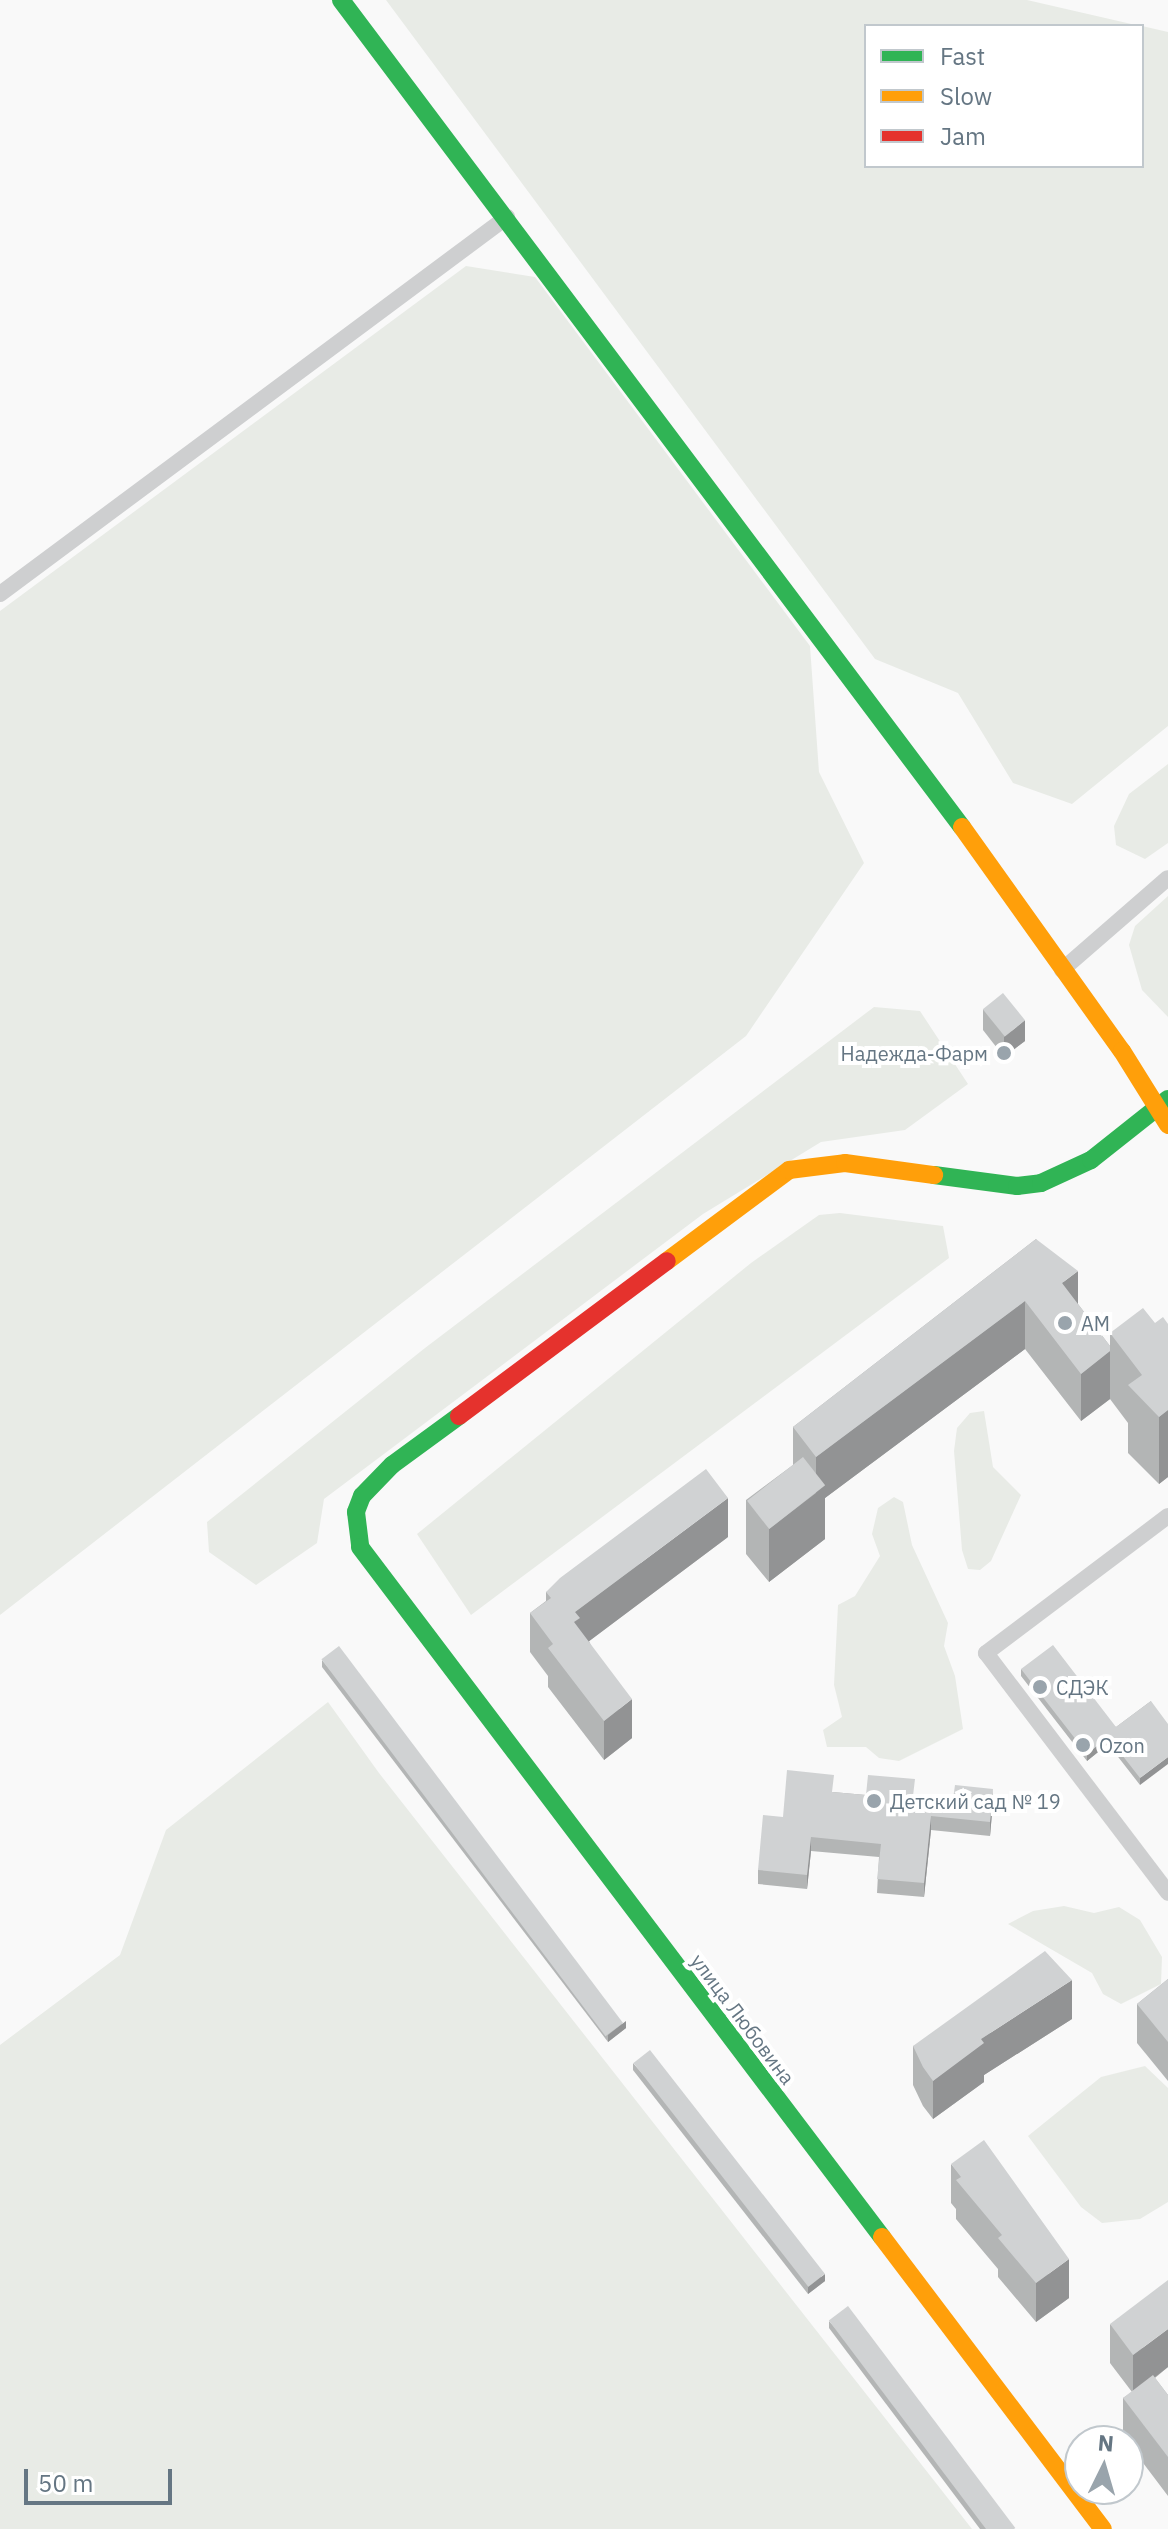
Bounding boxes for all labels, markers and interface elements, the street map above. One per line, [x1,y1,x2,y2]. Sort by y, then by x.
legend [864,24,1144,168]
text: Fast [940,40,985,72]
text: Slow [940,80,992,112]
text: Jam [940,120,986,152]
place label: Надежда-Фарм [841,1041,988,1065]
marker: Надежда-Фарм [995,1044,1013,1062]
place label: АМ [1081,1311,1110,1335]
marker: АМ [1056,1314,1074,1332]
place label: СДЭК [1056,1675,1109,1699]
marker: СДЭК [1031,1678,1049,1696]
place label: Ozon [1099,1733,1145,1757]
marker: Ozon [1074,1736,1092,1754]
place label: Детский сад № 19 [890,1789,1061,1813]
marker: Детский сад № 19 [865,1792,883,1810]
street label: улица Любовина [686,1949,800,2089]
north arrow [1064,2425,1144,2505]
text: N [1097,2427,1115,2458]
scale bar [28,2453,176,2503]
text: 50 m [38,2467,93,2499]

